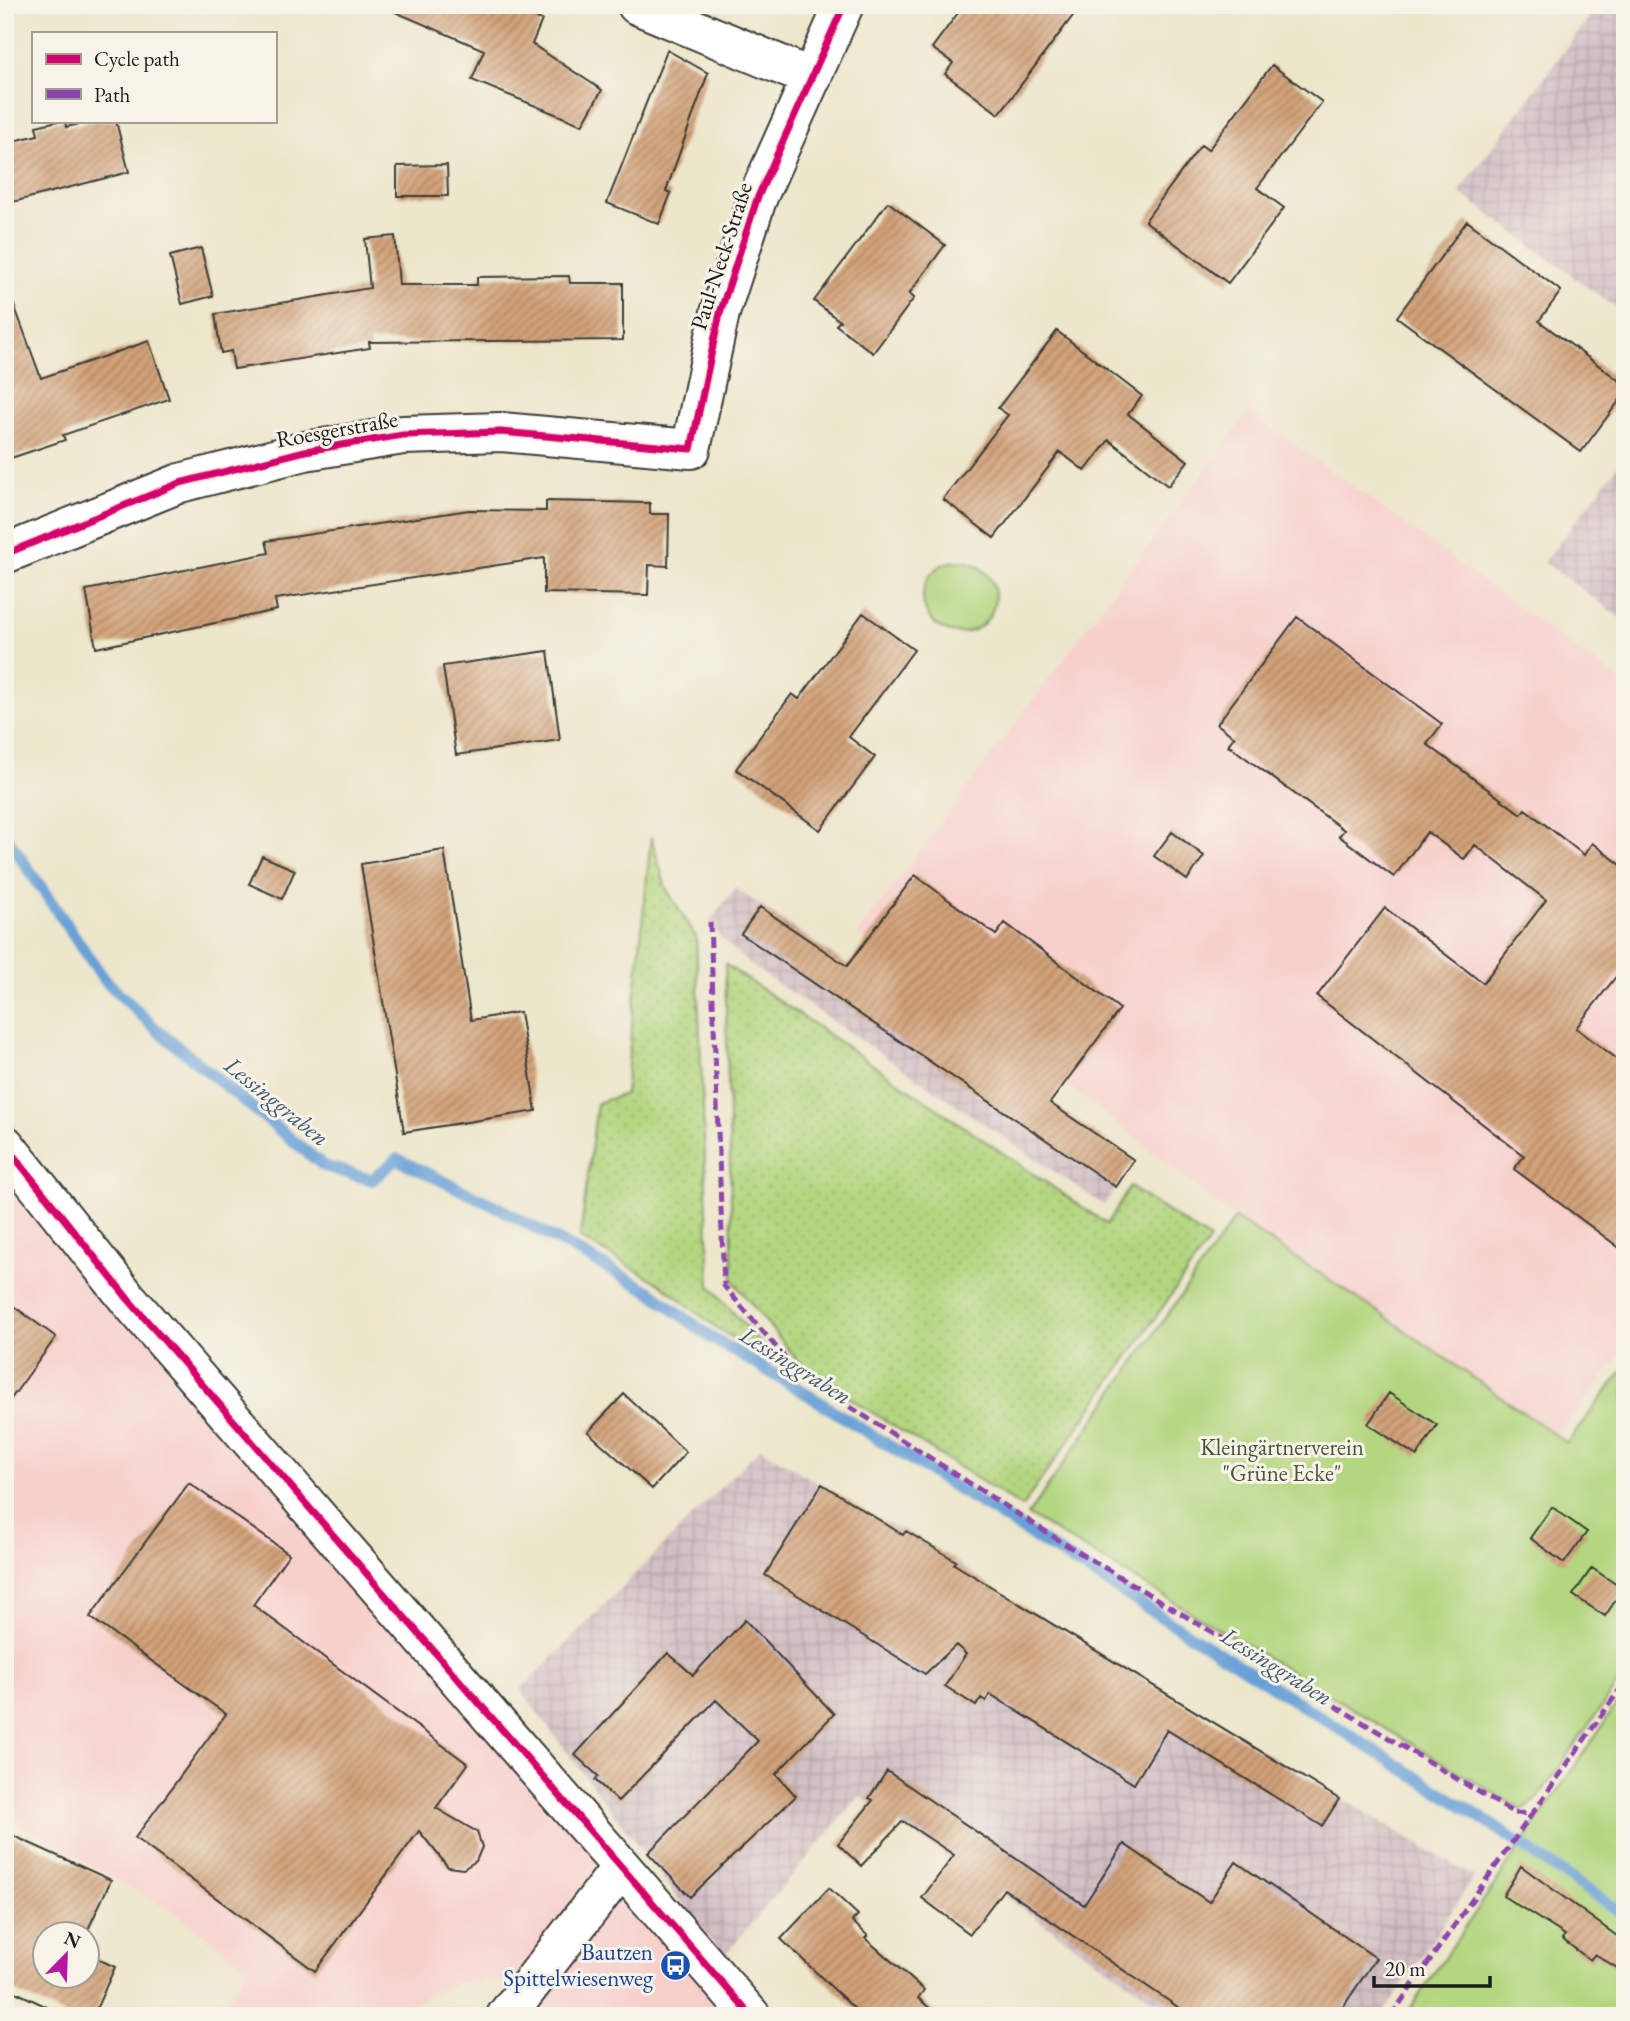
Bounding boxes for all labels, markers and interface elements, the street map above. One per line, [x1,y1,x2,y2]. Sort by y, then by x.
legend [32,32,276,122]
text: Cycle path [94,45,180,72]
text: Path [94,81,131,108]
street label: Paul-Neck-Straße [683,178,759,334]
street label: Roesgerstraße [274,404,400,454]
water label: Lessinggraben [218,1049,336,1153]
water label: Lessinggraben [734,1318,858,1411]
park label: Kleingärtnerverein "Grüne Ecke" [1200,1432,1364,1488]
water label: Lessinggraben [1215,1619,1339,1712]
north arrow [32,1920,102,1990]
text: N [60,1925,85,1955]
place label: Bautzen Spittelwiesenweg [503,1937,654,1993]
scale bar [1374,1944,1490,1988]
bus stop icon: Bautzen Spittelwiesenweg [659,1948,693,1982]
text: 20 m [1385,1955,1426,1982]

